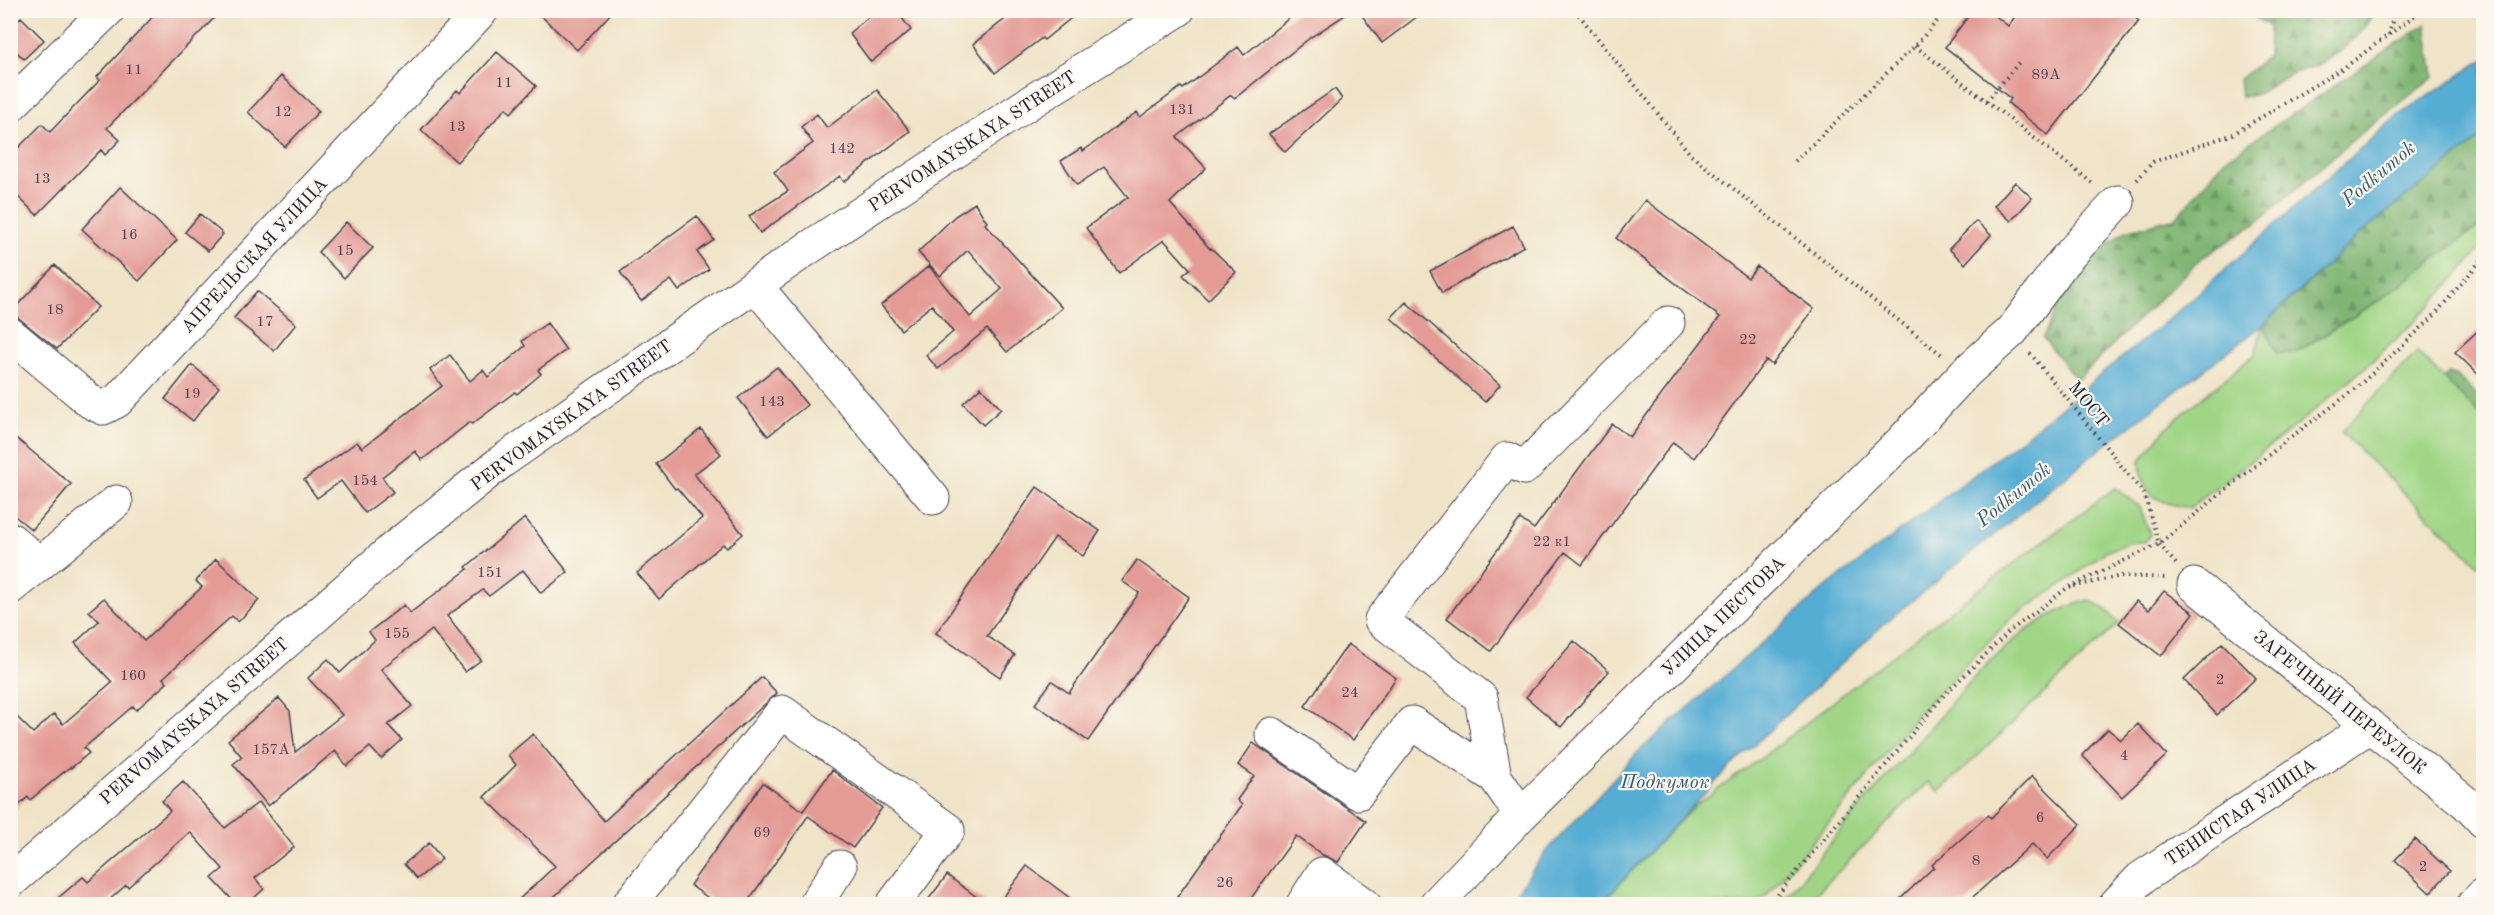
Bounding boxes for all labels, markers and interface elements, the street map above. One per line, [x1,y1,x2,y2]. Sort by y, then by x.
house number: 11 [125,63,143,78]
street label: PERVOMAYSKAYA STREET [866,68,1080,216]
house number: 89А [2032,68,2061,83]
house number: 11 [495,76,513,91]
house number: 131 [1169,103,1195,118]
house number: 12 [274,105,292,120]
house number: 13 [448,120,466,135]
water label: Podkumok [2338,138,2420,212]
house number: 142 [829,142,855,157]
house number: 13 [33,172,51,187]
street label: АПРЕЛЬСКАЯ УЛИЦА [178,175,331,337]
house number: 16 [120,228,138,243]
house number: 15 [336,244,354,259]
house number: 18 [46,303,64,318]
house number: 17 [256,315,274,330]
house number: 22 [1739,333,1757,348]
street label: PERVOMAYSKAYA STREET [468,337,675,495]
street label: МОСТ [2065,379,2112,431]
house number: 19 [183,387,201,402]
house number: 143 [759,395,785,410]
water label: Podkumok [1972,460,2055,532]
house number: 154 [352,474,378,489]
house number: 22 к1 [1533,535,1571,550]
street label: УЛИЦА ПЕСТОВА [1659,553,1789,680]
house number: 151 [477,566,503,581]
street label: ЗАРЕЧНЫЙ ПЕРЕУЛОК [2250,625,2432,778]
house number: 155 [384,627,410,642]
street label: PERVOMAYSKAYA STREET [97,635,292,808]
house number: 160 [120,669,146,684]
house number: 2 [2216,673,2224,688]
house number: 24 [1341,686,1359,701]
house number: 157А [252,743,290,758]
house number: 4 [2120,749,2128,764]
street label: ТЕНИСТАЯ УЛИЦА [2162,756,2319,870]
water label: Подкумок [1619,773,1710,793]
house number: 6 [2036,811,2044,826]
house number: 69 [753,826,771,841]
house number: 8 [1972,854,1980,869]
house number: 2 [2419,860,2427,875]
house number: 26 [1216,876,1234,891]

